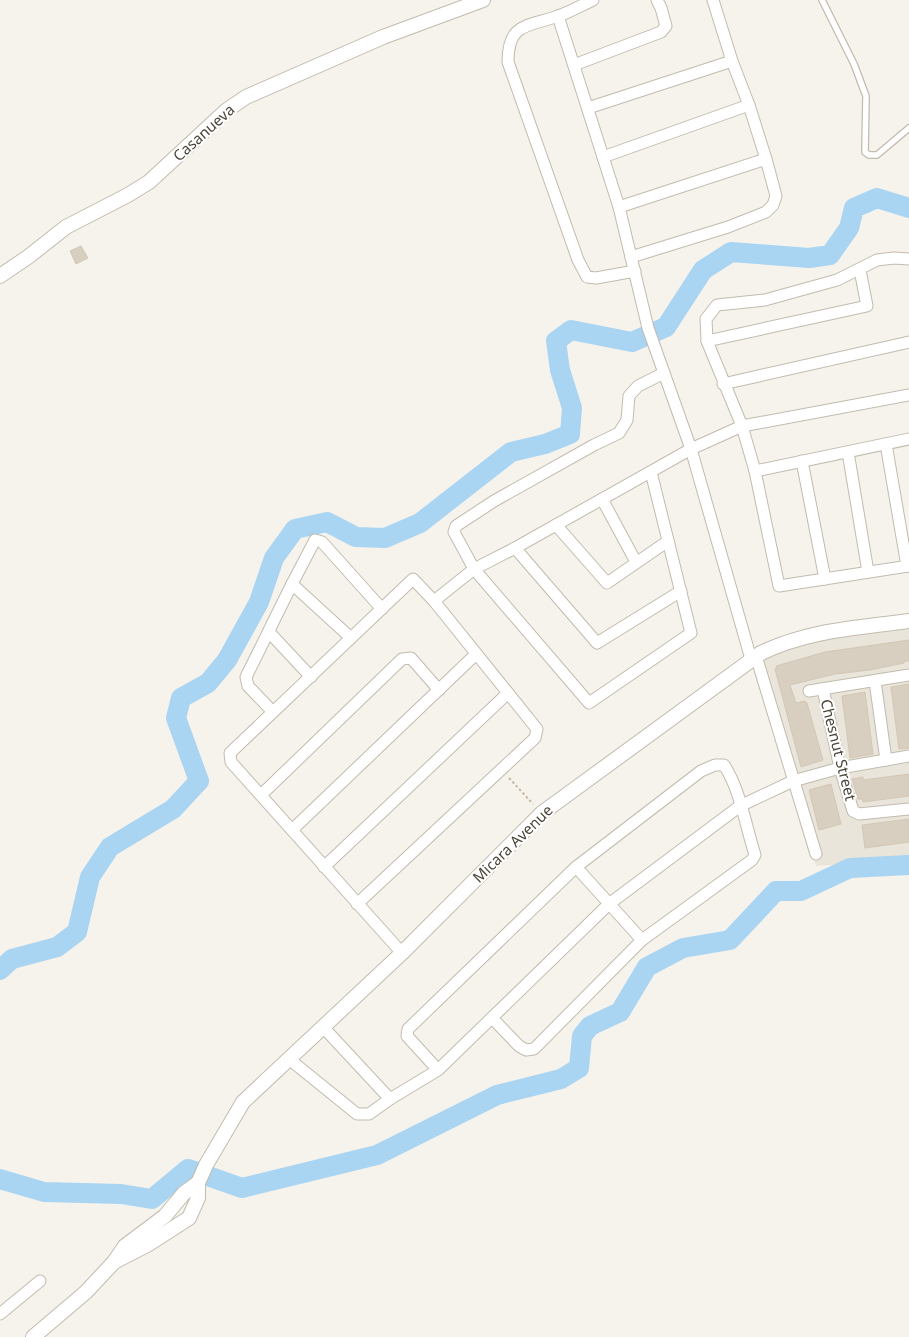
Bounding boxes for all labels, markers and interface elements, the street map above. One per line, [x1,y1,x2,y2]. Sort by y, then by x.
street label: Casanueva [168,99,238,165]
street label: Chesnut Street [817,697,861,803]
street label: Micara Avenue [468,800,557,887]

